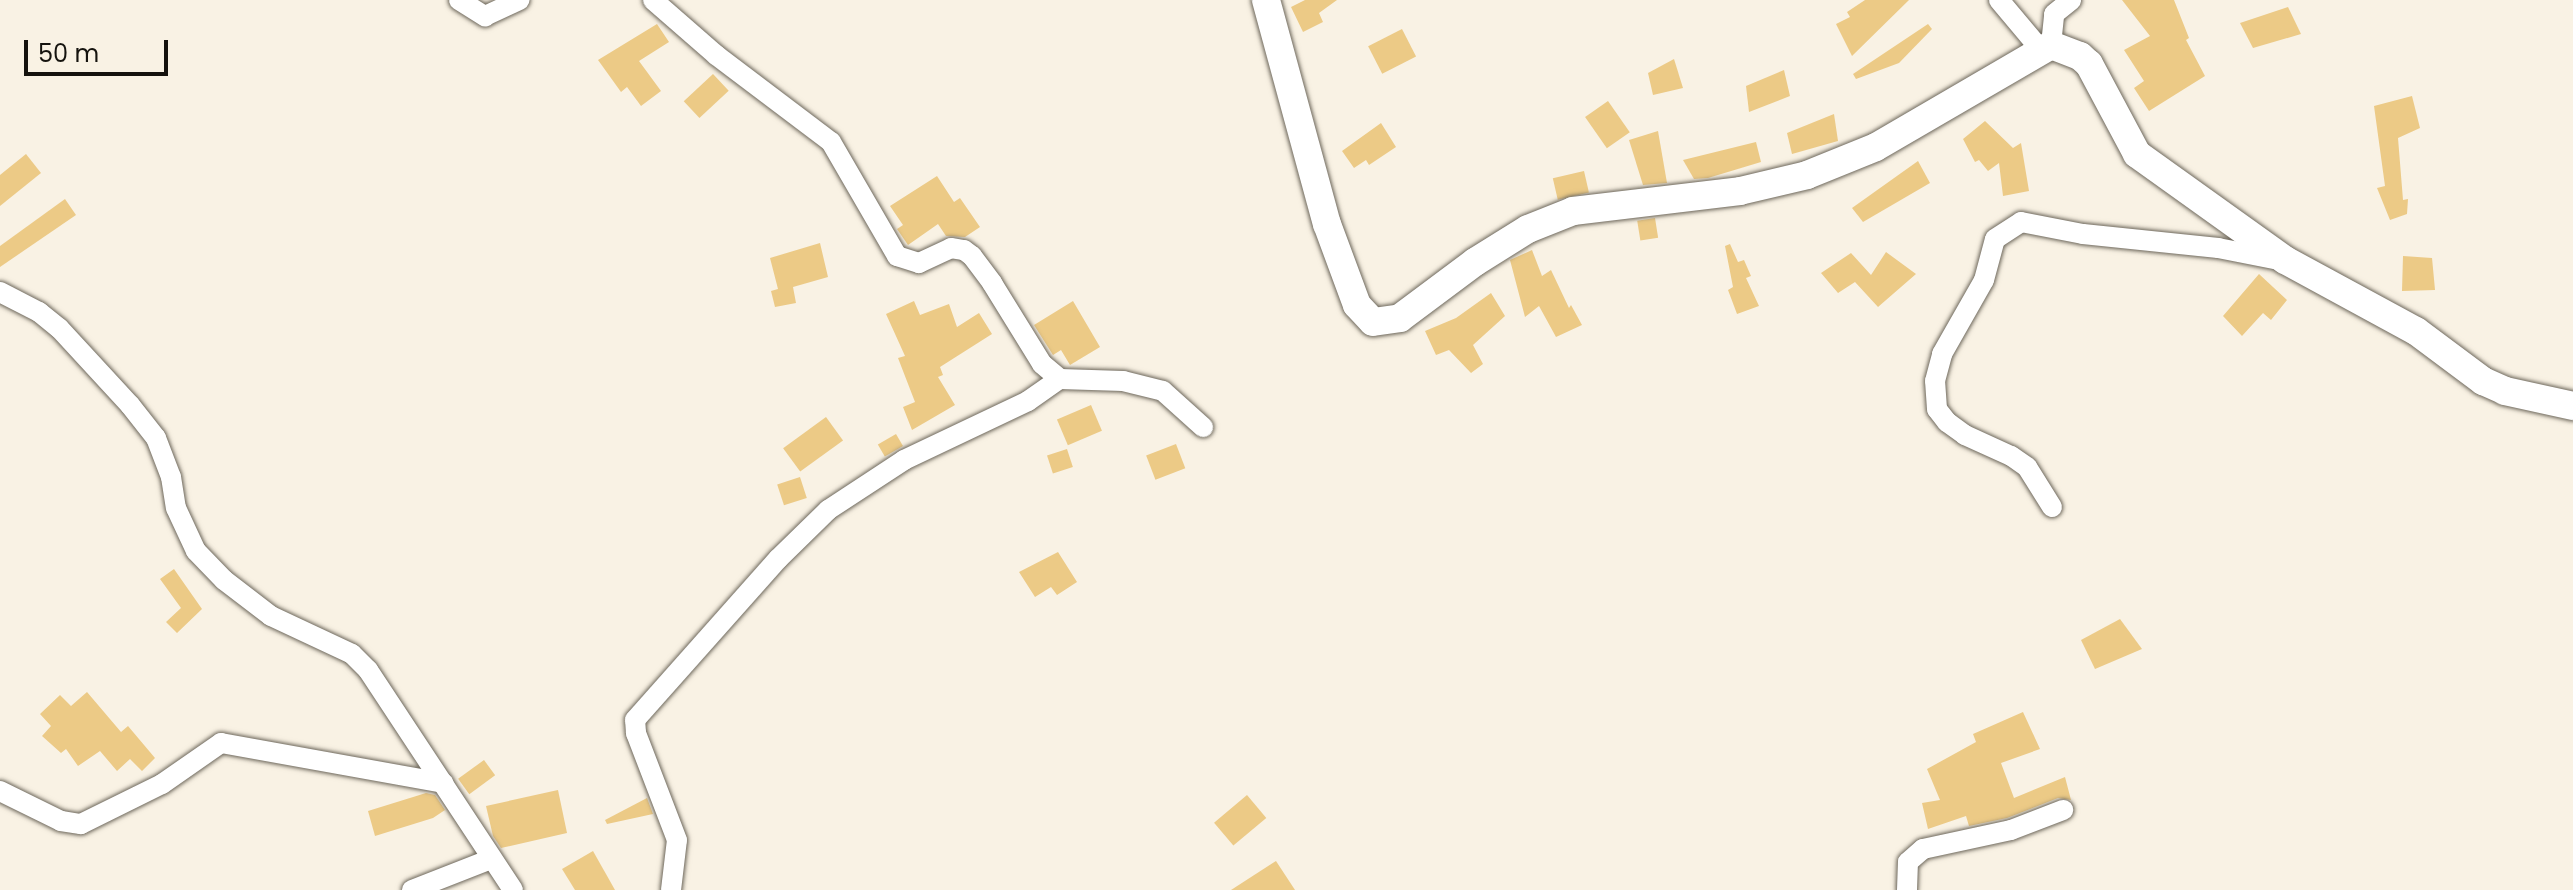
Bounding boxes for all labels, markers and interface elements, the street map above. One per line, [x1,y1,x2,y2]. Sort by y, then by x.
scale bar [28,24,172,74]
text: 50 m [38,37,99,70]

